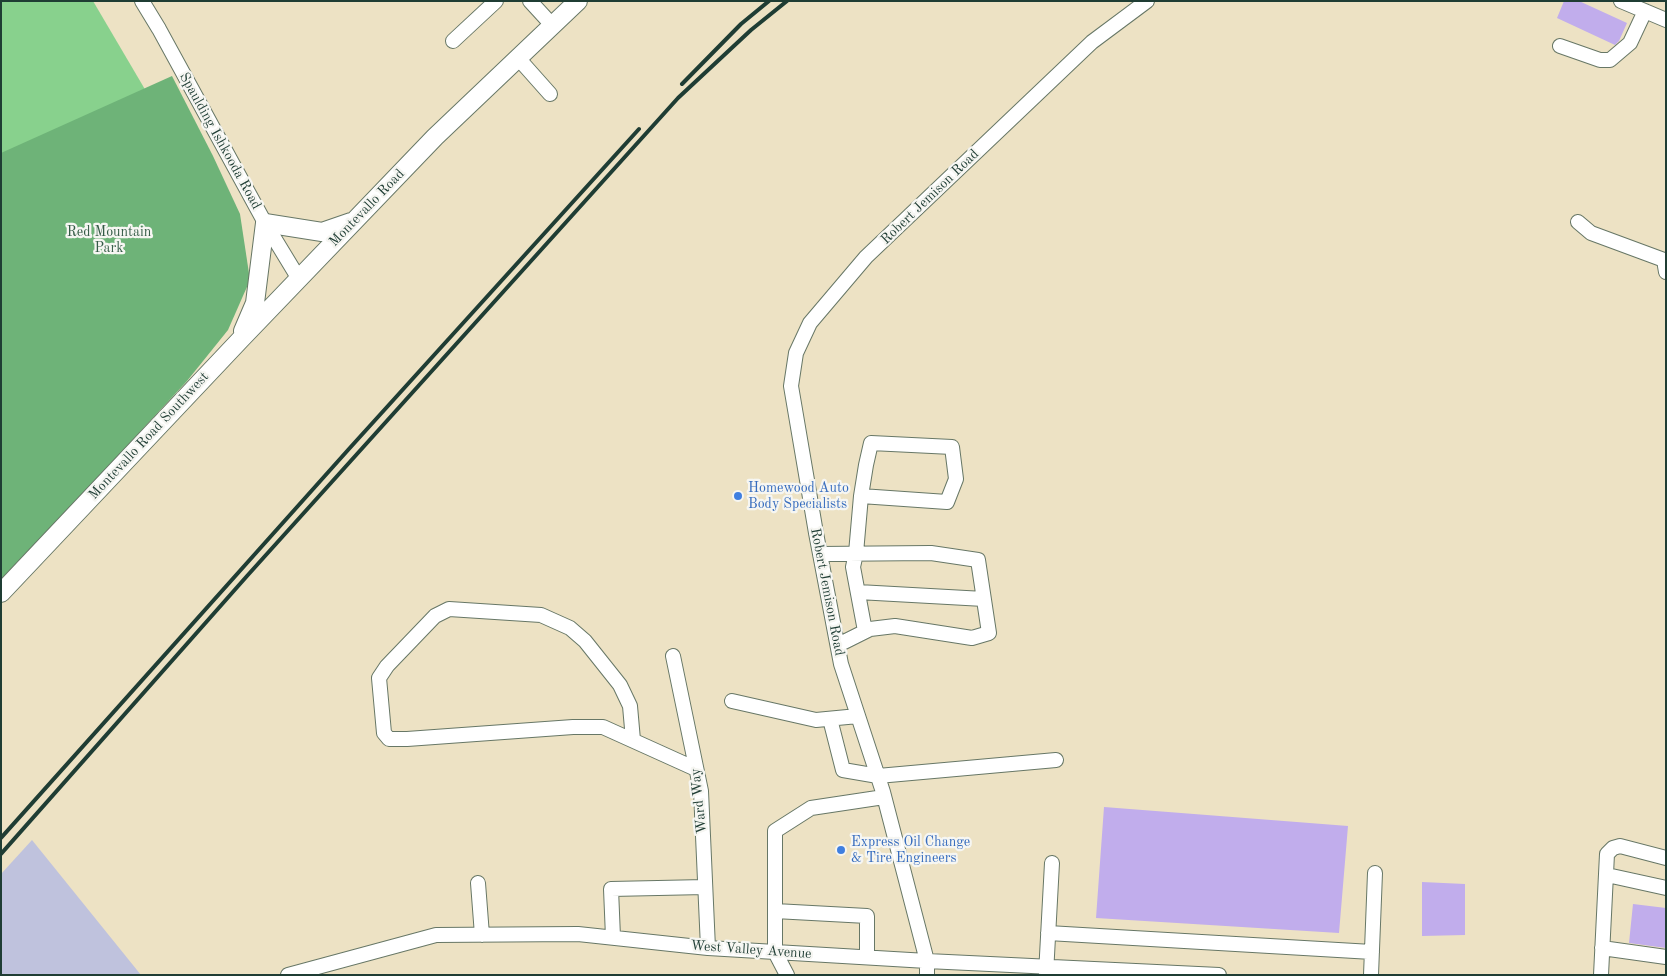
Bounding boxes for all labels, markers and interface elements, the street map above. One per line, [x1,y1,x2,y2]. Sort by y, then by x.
street label: Spaulding Ishkooda Road [175,70,265,212]
street label: Robert Jemison Road [878,146,982,248]
street label: Montevallo Road [326,166,408,250]
park label: Red Mountain Park [67,224,151,256]
street label: Montevallo Road Southwest [85,369,213,503]
place label: Homewood Auto Body Specialists [748,480,849,512]
marker: Homewood Auto Body Specialists [732,490,744,502]
street label: Robert Jemison Road [806,527,848,657]
street label: Ward Way [687,767,711,835]
place label: Express Oil Change & Tire Engineers [851,834,970,866]
marker: Express Oil Change & Tire Engineers [835,844,847,856]
street label: West Valley Avenue [690,937,812,963]

